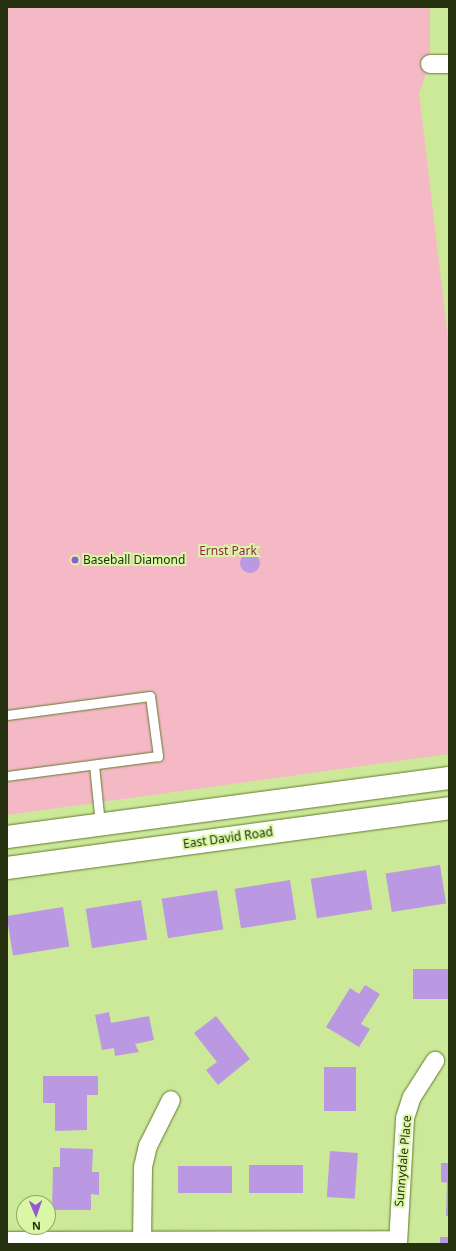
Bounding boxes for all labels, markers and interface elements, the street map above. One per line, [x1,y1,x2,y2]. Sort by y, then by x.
park label: Ernst Park [199,544,257,558]
place label: Baseball Diamond [83,553,185,567]
marker: Baseball Diamond [70,555,80,565]
street label: East David Road [182,825,274,851]
street label: Sunnydale Place [392,1115,414,1207]
north arrow [16,1195,56,1235]
text: N [32,1219,41,1234]

